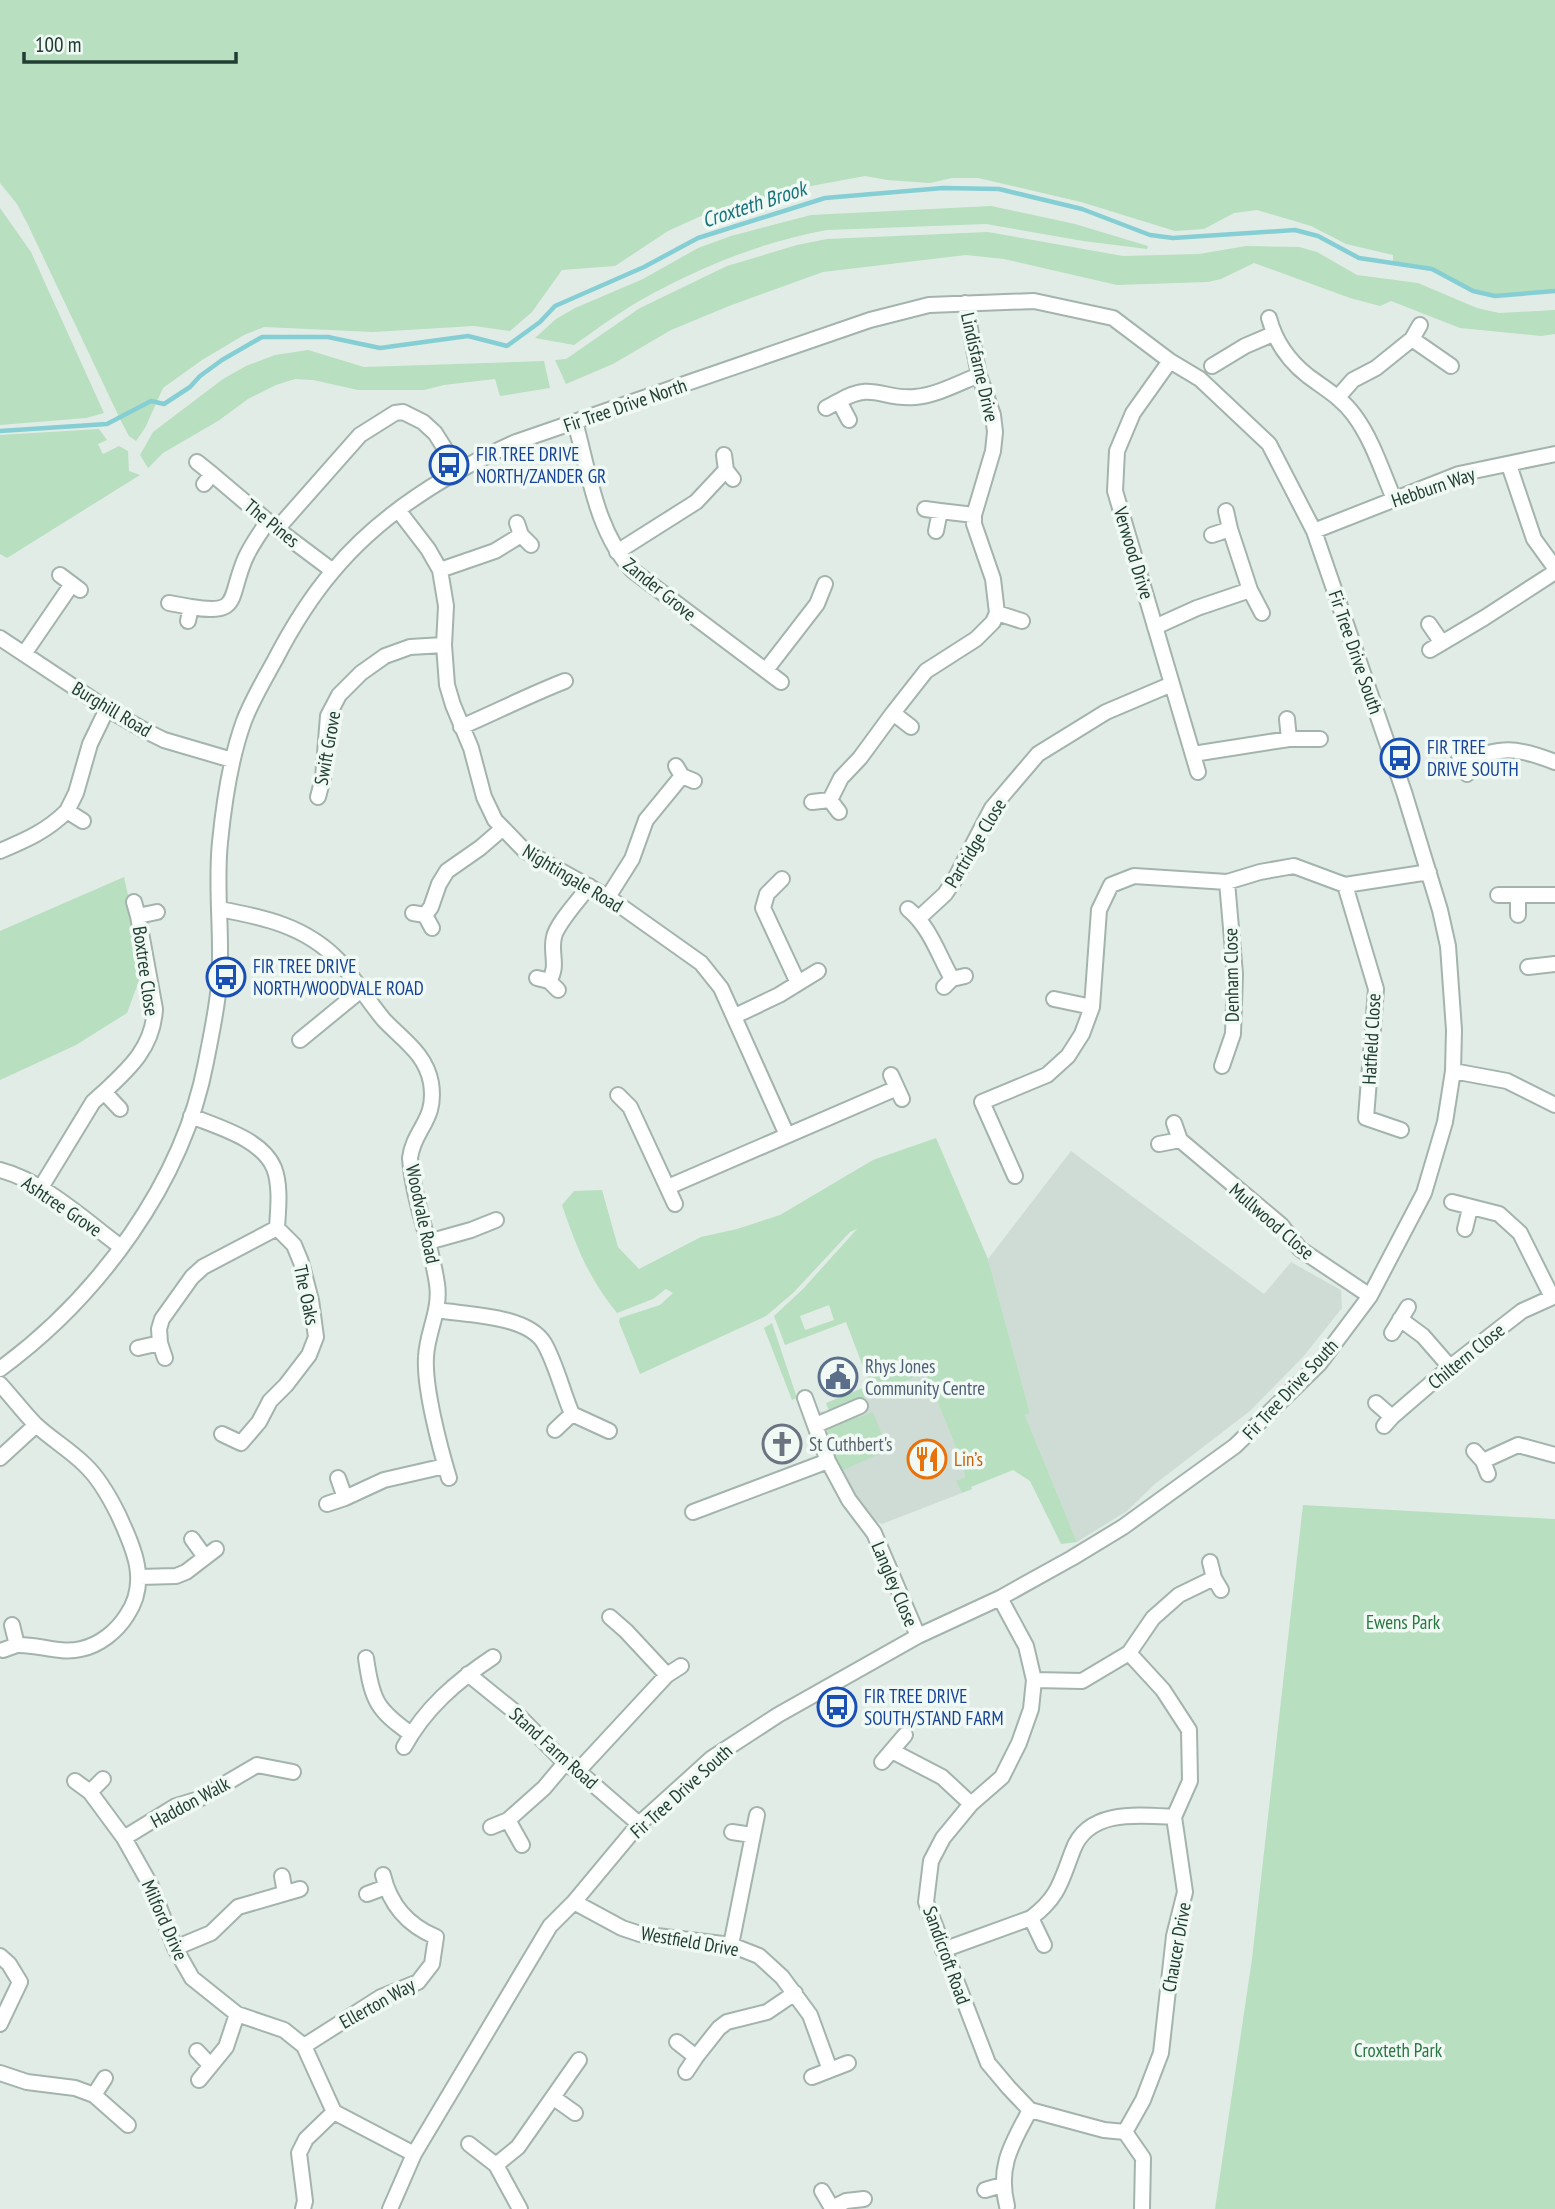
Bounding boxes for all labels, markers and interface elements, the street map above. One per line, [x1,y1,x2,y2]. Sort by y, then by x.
scale bar [24,21,236,65]
text: 100 m [35,31,81,58]
water label: Croxteth Brook [698,174,812,234]
street label: Lindisfarne Drive [956,310,1004,424]
street label: Fir Tree Drive North [560,373,690,437]
place label: FIR TREE DRIVE NORTH/ZANDER GR [476,442,606,488]
bus stop icon: FIR TREE DRIVE NORTH/ZANDER GR [428,444,470,486]
street label: Hebburn Way [1388,461,1479,512]
street label: The Pines [240,494,304,552]
street label: Verwood Drive [1108,503,1159,602]
street label: Zander Grove [619,552,702,626]
street label: Fir Tree Drive South [1324,587,1388,717]
street label: Burghill Road [68,676,156,742]
street label: Swift Grove [309,709,345,787]
place label: FIR TREE DRIVE SOUTH [1427,735,1519,781]
bus stop icon: FIR TREE DRIVE SOUTH [1379,737,1421,779]
street label: Partridge Close [939,794,1011,892]
street label: Nightingale Road [518,839,628,917]
street label: Boxtree Close [128,925,164,1017]
street label: Denham Close [1218,928,1244,1022]
place label: FIR TREE DRIVE NORTH/WOODVALE ROAD [253,954,424,1000]
bus stop icon: FIR TREE DRIVE NORTH/WOODVALE ROAD [205,956,247,998]
street label: Hatfield Close [1357,993,1385,1085]
street label: Woodvale Road [401,1162,445,1266]
street label: Ashtree Grove [17,1170,107,1242]
street label: Mullwood Close [1225,1178,1319,1264]
street label: The Oaks [289,1263,325,1327]
street label: Chiltern Close [1423,1318,1509,1394]
street label: Fir Tree Drive South [1237,1334,1343,1444]
place label: Rhys Jones Community Centre [865,1354,985,1400]
public building icon: Rhys Jones Community Centre [817,1356,859,1398]
church icon: St Cuthbert's [761,1423,803,1465]
place label: St Cuthbert's [809,1432,893,1456]
restaurant icon: Lin’s [906,1438,948,1480]
place label: Lin’s [954,1447,983,1471]
street label: Langley Close [866,1538,924,1630]
park label: Ewens Park [1366,1610,1441,1634]
place label: FIR TREE DRIVE SOUTH/STAND FARM [864,1684,1004,1730]
bus stop icon: FIR TREE DRIVE SOUTH/STAND FARM [816,1686,858,1728]
street label: Stand Farm Road [505,1702,603,1794]
street label: Fir Tree Drive South [625,1739,737,1843]
street label: Haddon Walk [146,1771,234,1833]
street label: Milford Drive [137,1876,193,1964]
street label: Chaucer Drive [1156,1900,1196,1994]
street label: Sandicroft Road [918,1903,976,2007]
street label: Westfield Drive [639,1921,741,1961]
street label: Ellerton Way [335,1972,420,2034]
park label: Croxteth Park [1354,2038,1443,2062]

